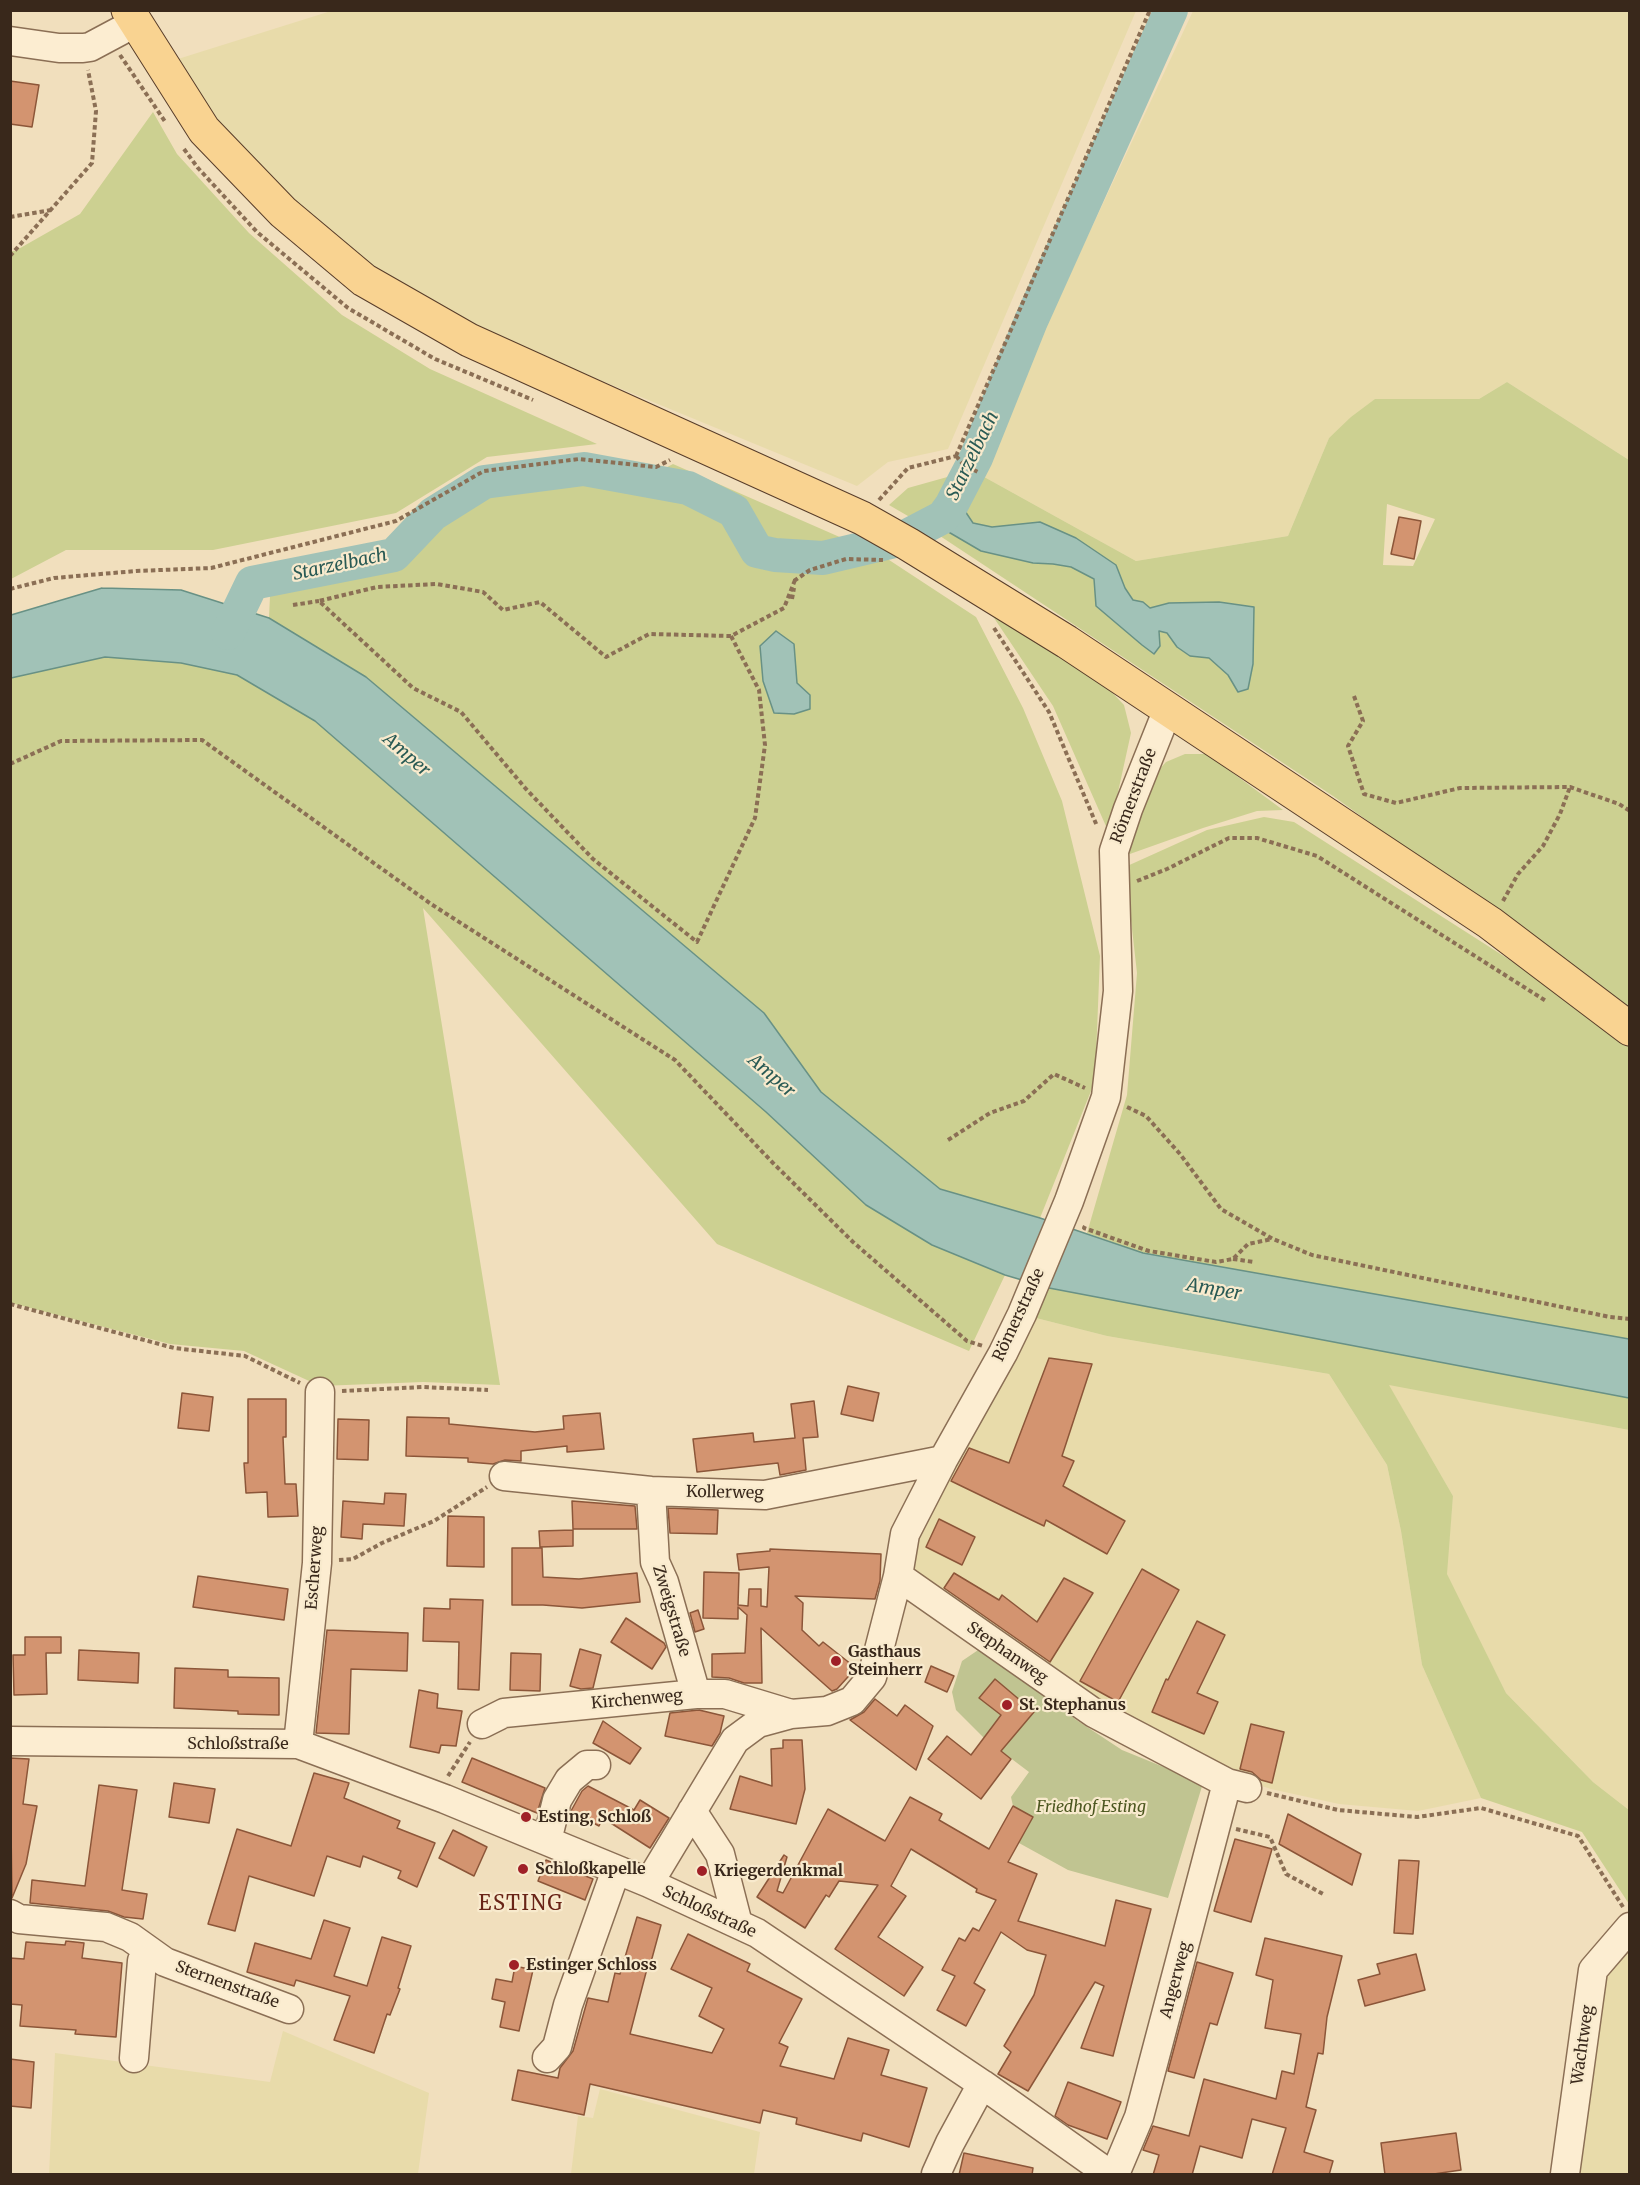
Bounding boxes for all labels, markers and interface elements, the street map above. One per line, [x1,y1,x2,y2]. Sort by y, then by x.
water label: Starzelbach [942,408,1004,504]
water label: Starzelbach [291,544,389,586]
water label: Amper [378,729,434,781]
street label: Römerstraße [1107,746,1161,846]
water label: Amper [743,1050,799,1102]
street label: Römerstraße [989,1265,1049,1365]
water label: Amper [1185,1275,1243,1305]
street label: Kollerweg [686,1483,764,1503]
street label: Escherweg [302,1525,328,1611]
street label: Zweigstraße [648,1563,694,1659]
street label: Stephanweg [963,1618,1051,1688]
place label: Gasthaus Steinherr [848,1642,923,1680]
marker: Gasthaus Steinherr [829,1654,843,1668]
street label: Kirchenweg [590,1686,684,1714]
place label: St. Stephanus [1019,1695,1126,1715]
marker: St. Stephanus [1000,1698,1014,1712]
street label: Schloßstraße [187,1734,289,1754]
park label: Friedhof Esting [1036,1797,1146,1817]
place label: Esting, Schloß [538,1807,651,1827]
marker: Esting, Schloß [519,1810,533,1824]
place label: Schloßkapelle [535,1859,646,1879]
place label: Kriegerdenkmal [714,1861,843,1881]
marker: Schloßkapelle [516,1862,530,1876]
marker: Kriegerdenkmal [695,1864,709,1878]
street label: Schloßstraße [659,1882,759,1942]
district label: ESTING [479,1892,563,1916]
street label: Angerweg [1157,1939,1195,2021]
place label: Estinger Schloss [526,1955,657,1975]
street label: Sternenstraße [172,1957,282,2013]
marker: Estinger Schloss [507,1958,521,1972]
street label: Wachtweg [1568,2004,1598,2086]

